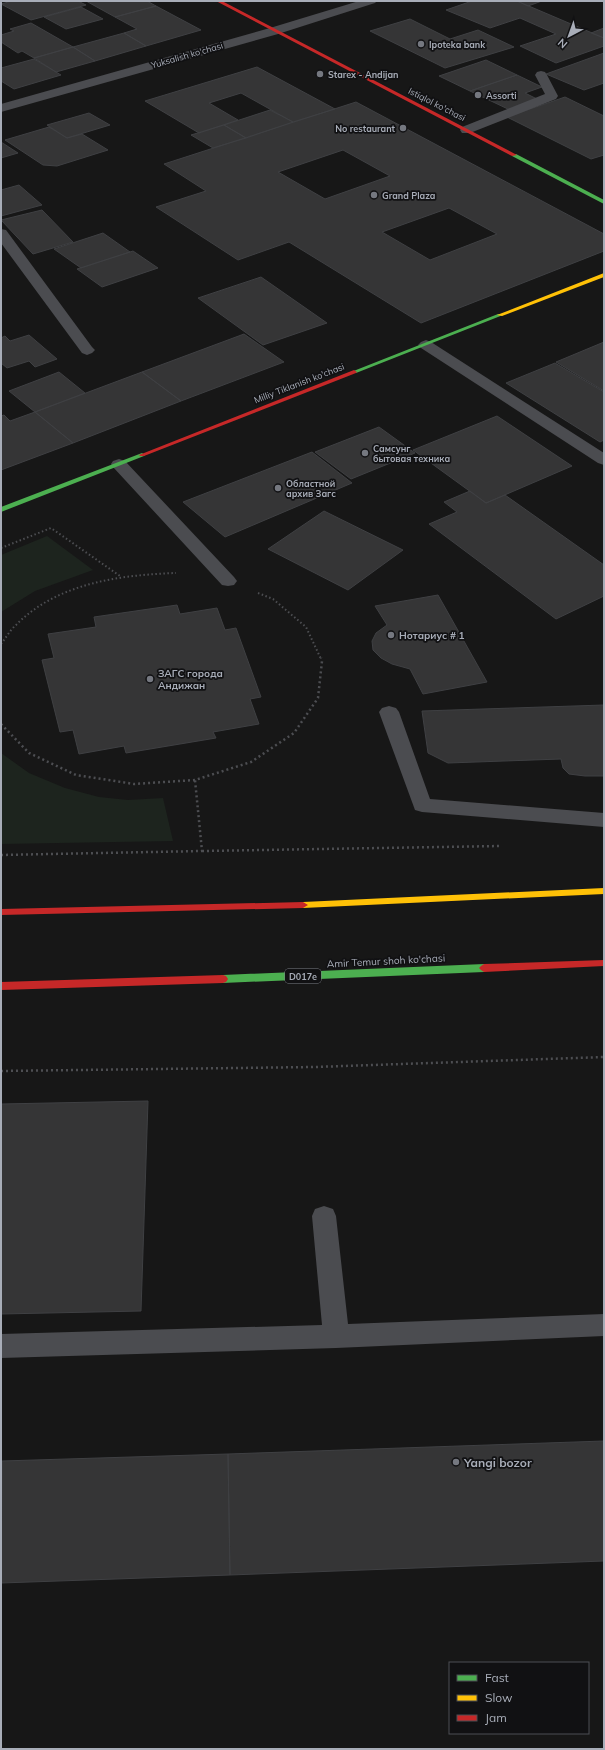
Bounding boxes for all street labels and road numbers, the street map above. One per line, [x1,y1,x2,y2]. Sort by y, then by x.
street label: Yuksalish ko'chasi [149,39,224,71]
street label: Istiqlol ko'chasi [407,85,467,123]
street label: Milliy Tiklanish ko'chasi [252,361,346,406]
street label: Amir Temur shoh ko'chasi [327,951,445,971]
road number: D017e [285,969,321,983]

